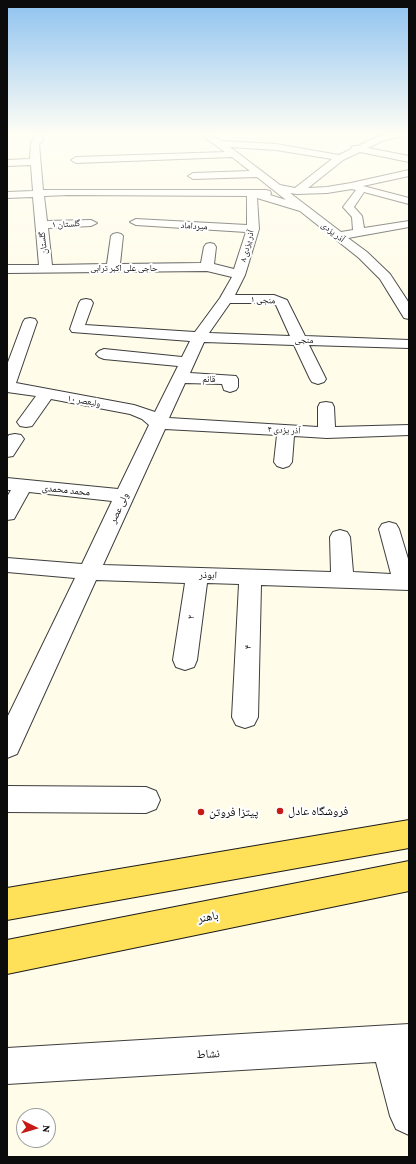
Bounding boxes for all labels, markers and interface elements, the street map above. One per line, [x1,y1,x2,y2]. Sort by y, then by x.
street label: گلستان ۱ [52,218,80,230]
street label: آذر یزدی [319,219,347,245]
street label: میرداماد [180,220,208,232]
street label: ۸ آذر یزدی [238,229,256,263]
street label: گلستان [36,231,50,255]
street label: حاجی علی اکبر ترابی [90,263,158,273]
street label: منجی ۱ [250,294,276,306]
street label: منجی [294,334,314,346]
street label: قائم [202,374,216,384]
street label: ۱۰ ولیعصر [67,393,101,409]
street label: ۴ آذر یزدی [267,424,301,436]
street label: محمد محمدی [41,482,91,498]
street label: ولی عصر [107,491,131,525]
street label: ابوذر [199,569,217,581]
street label: ۲ [185,614,197,620]
street label: ۴ [242,645,254,649]
place label: فروشگاه عادل [288,804,348,818]
place label: پیتزا فروتن [209,805,258,819]
marker: فروشگاه عادل [275,806,285,816]
marker: پیتزا فروتن [196,807,206,817]
street label: باهنر [196,908,220,926]
street label: نشاط [196,1046,220,1062]
north arrow [16,1108,56,1148]
text: N [41,1125,53,1133]

